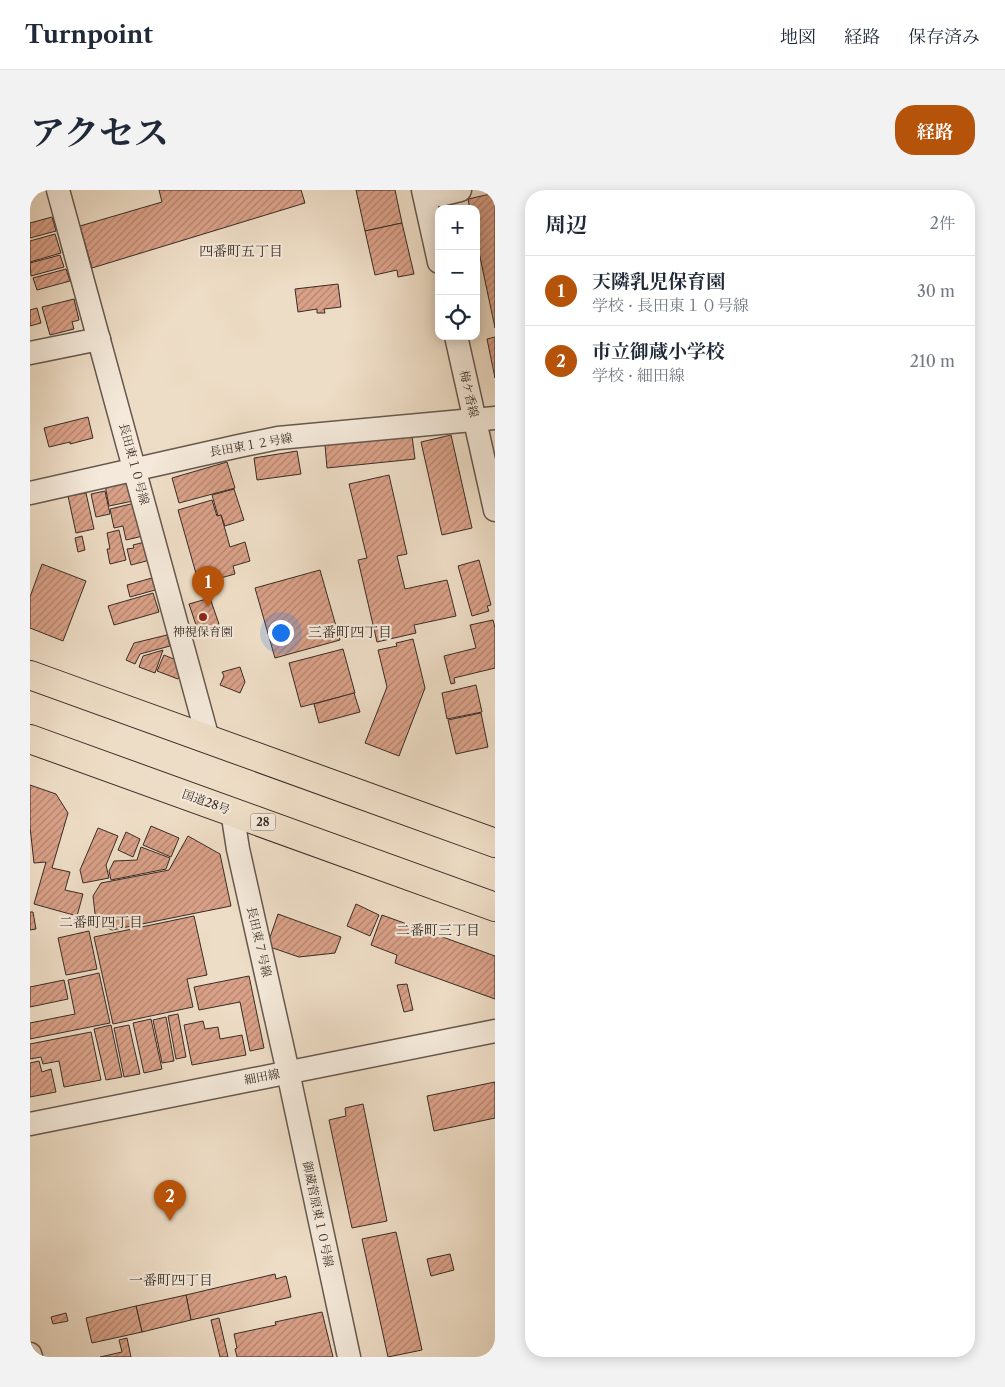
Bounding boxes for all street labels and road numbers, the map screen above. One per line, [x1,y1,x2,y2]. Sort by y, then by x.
street label: 梅ケ香線 [457,369,482,419]
street label: 長田東１０号線 [116,421,153,506]
street label: 長田東１２号線 [208,430,294,459]
street label: 国道28号 [180,786,232,817]
road number: 28 [250,814,276,830]
street label: 長田東７号線 [244,905,275,979]
street label: 細田線 [243,1066,281,1087]
street label: 御蔵菅原東１０号線 [300,1160,337,1268]

